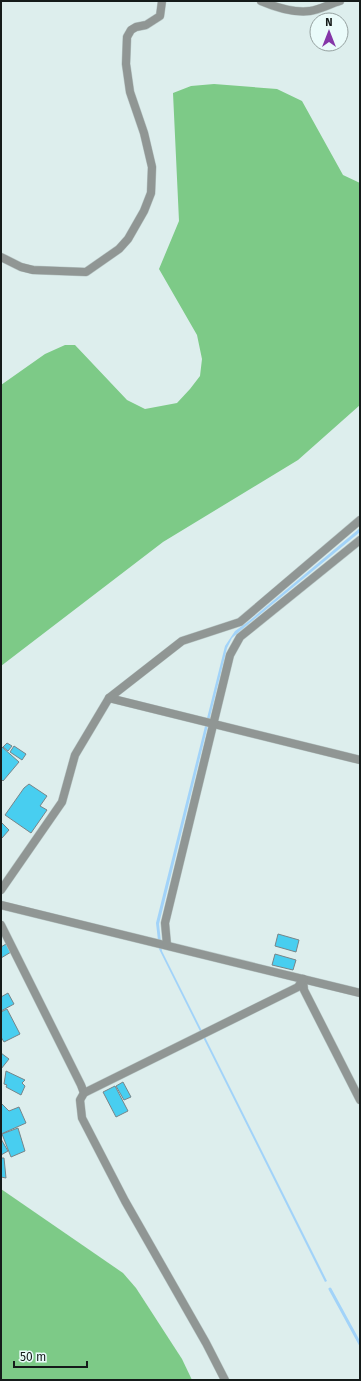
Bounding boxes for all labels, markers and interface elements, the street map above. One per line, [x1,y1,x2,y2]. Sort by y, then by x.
north arrow [309,12,349,52]
text: N [325,16,333,29]
scale bar [14,1343,87,1369]
text: 50 m [20,1350,46,1364]

